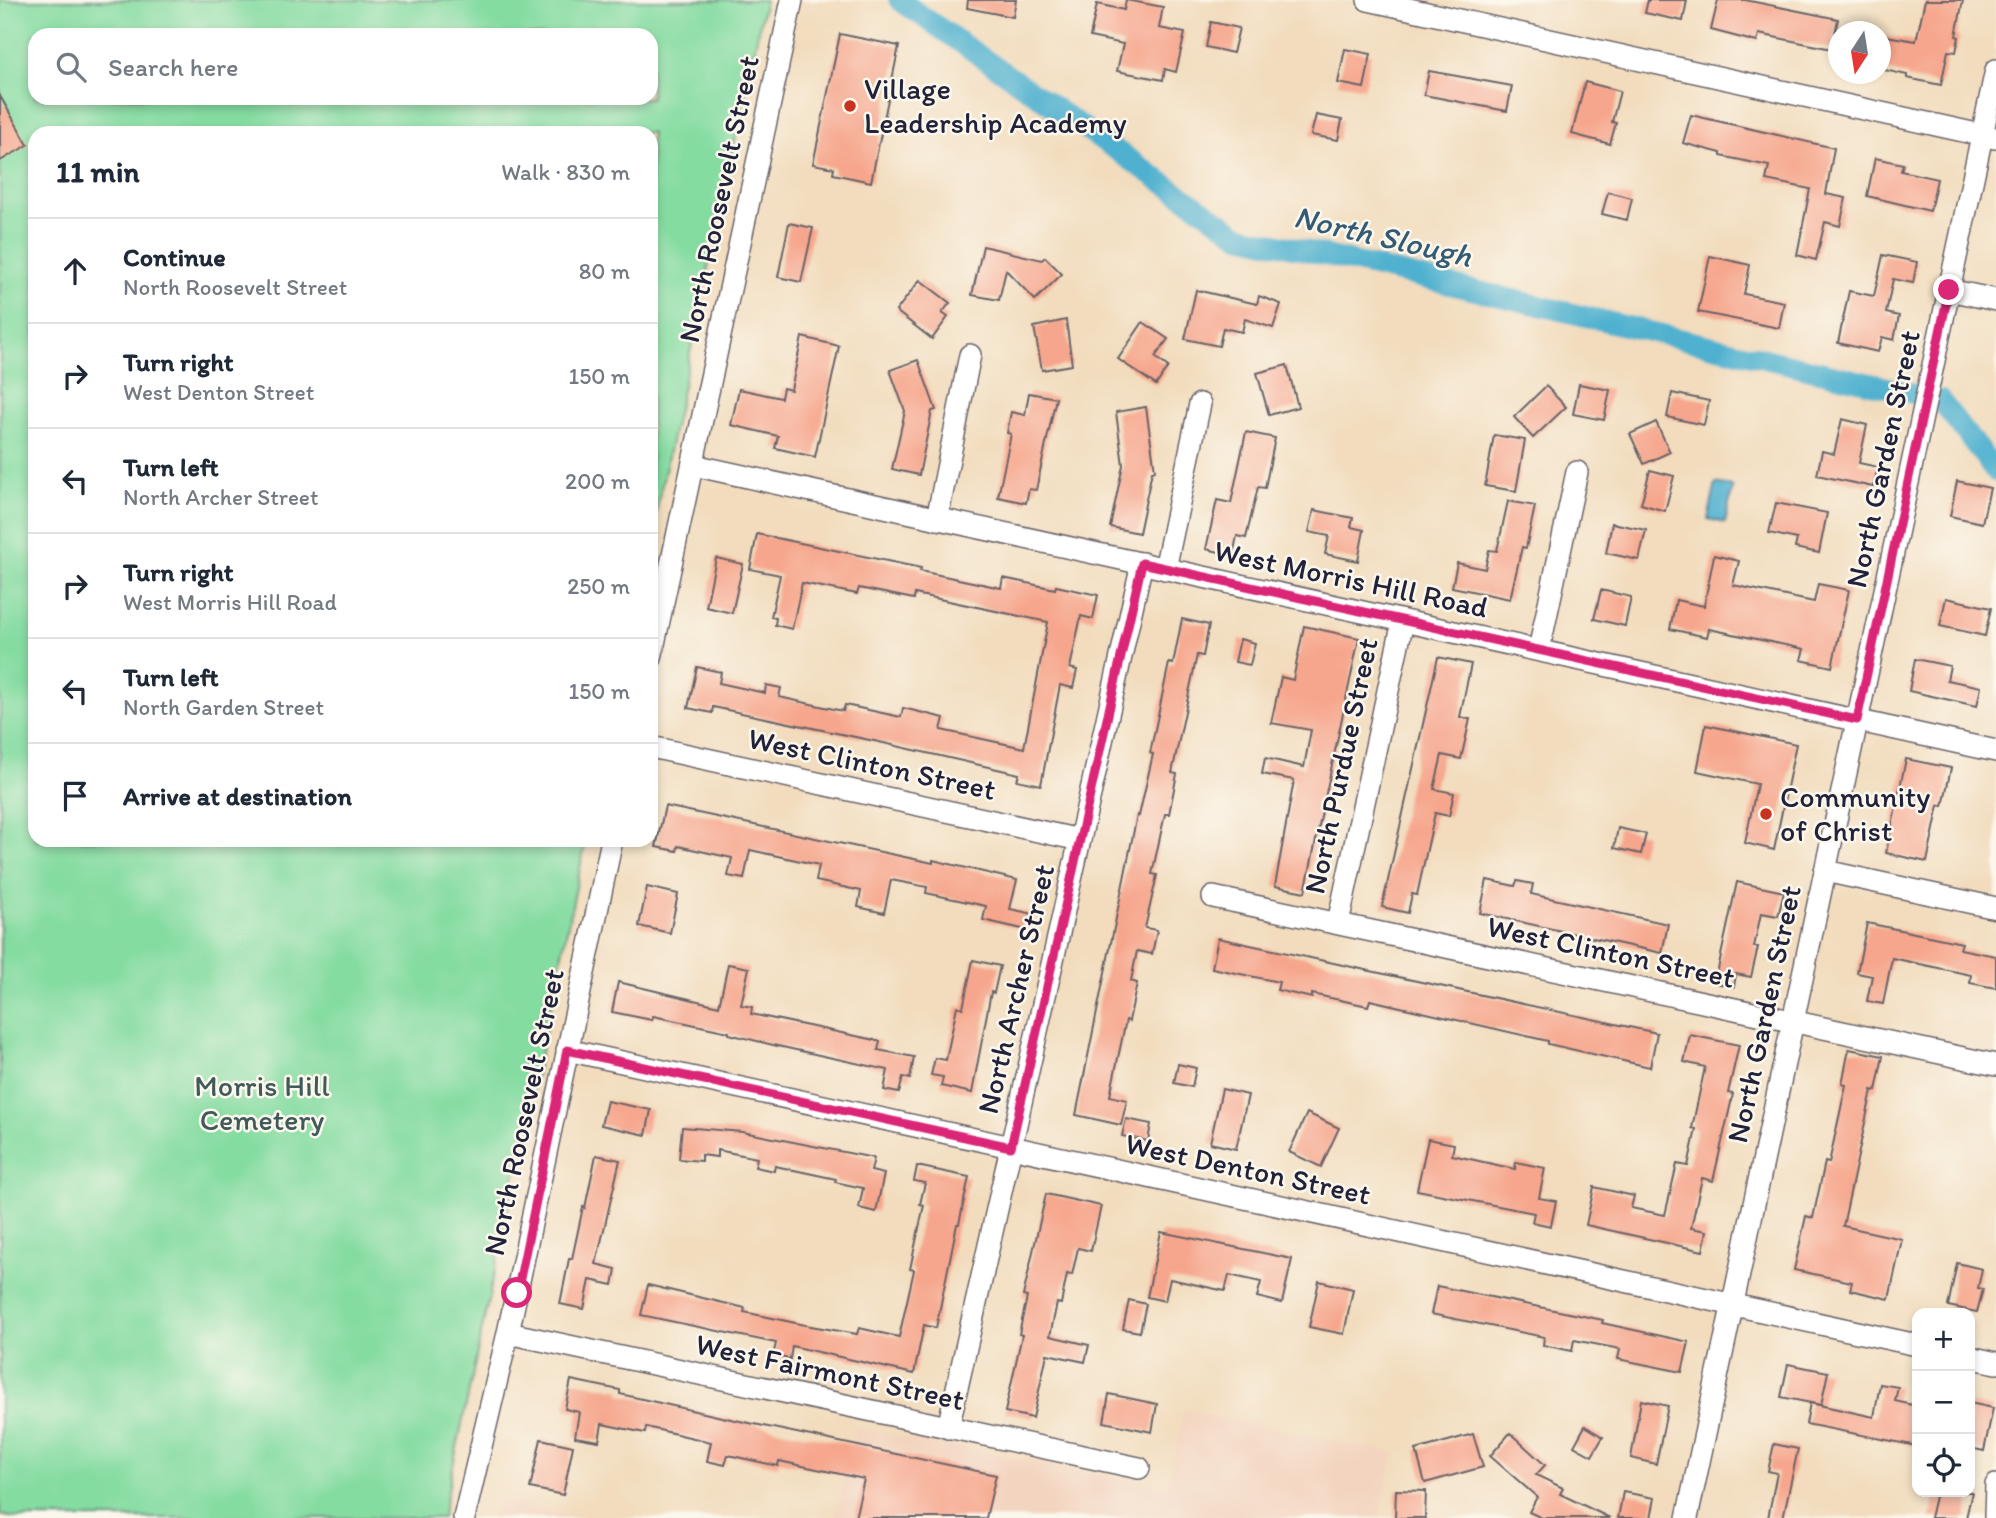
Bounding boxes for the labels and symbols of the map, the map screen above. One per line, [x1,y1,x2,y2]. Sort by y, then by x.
north arrow [1828,21,1891,84]
street label: North Roosevelt Street [670,52,767,346]
place label: Village Leadership Academy [864,70,1127,141]
marker: Village Leadership Academy [842,98,858,114]
water label: North Slough [1291,197,1475,275]
route end [1933,274,1964,305]
street label: North Garden Street [1837,327,1928,591]
street label: West Morris Hill Road [1211,531,1491,626]
street label: North Purdue Street [1295,635,1386,897]
street label: West Clinton Street [745,719,999,808]
place label: Community of Christ [1780,778,1930,849]
marker: Community of Christ [1758,806,1774,822]
street label: North Archer Street [969,860,1062,1117]
street label: North Garden Street [1718,882,1809,1146]
street label: West Clinton Street [1484,907,1738,996]
street label: North Roosevelt Street [475,965,572,1259]
park label: Morris Hill Cemetery [194,1067,330,1138]
street label: West Denton Street [1122,1124,1374,1213]
route start [501,1277,532,1308]
street label: West Fairmont Street [692,1325,968,1418]

